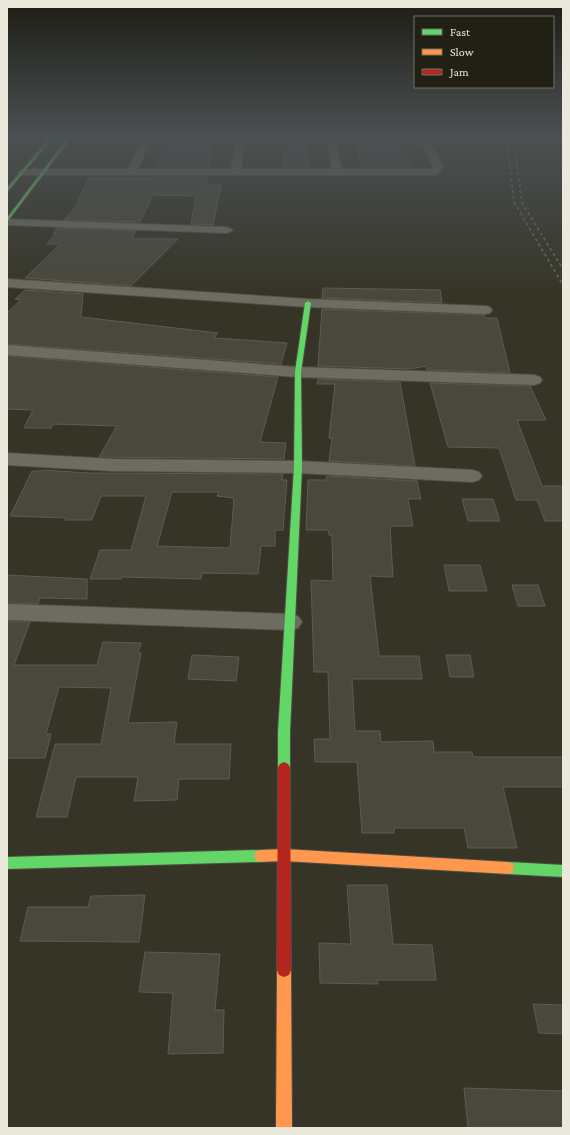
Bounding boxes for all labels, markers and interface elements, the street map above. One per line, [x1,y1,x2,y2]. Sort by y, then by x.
legend [414,16,554,88]
text: Fast [450,25,471,39]
text: Slow [450,45,474,59]
text: Jam [449,65,469,79]

